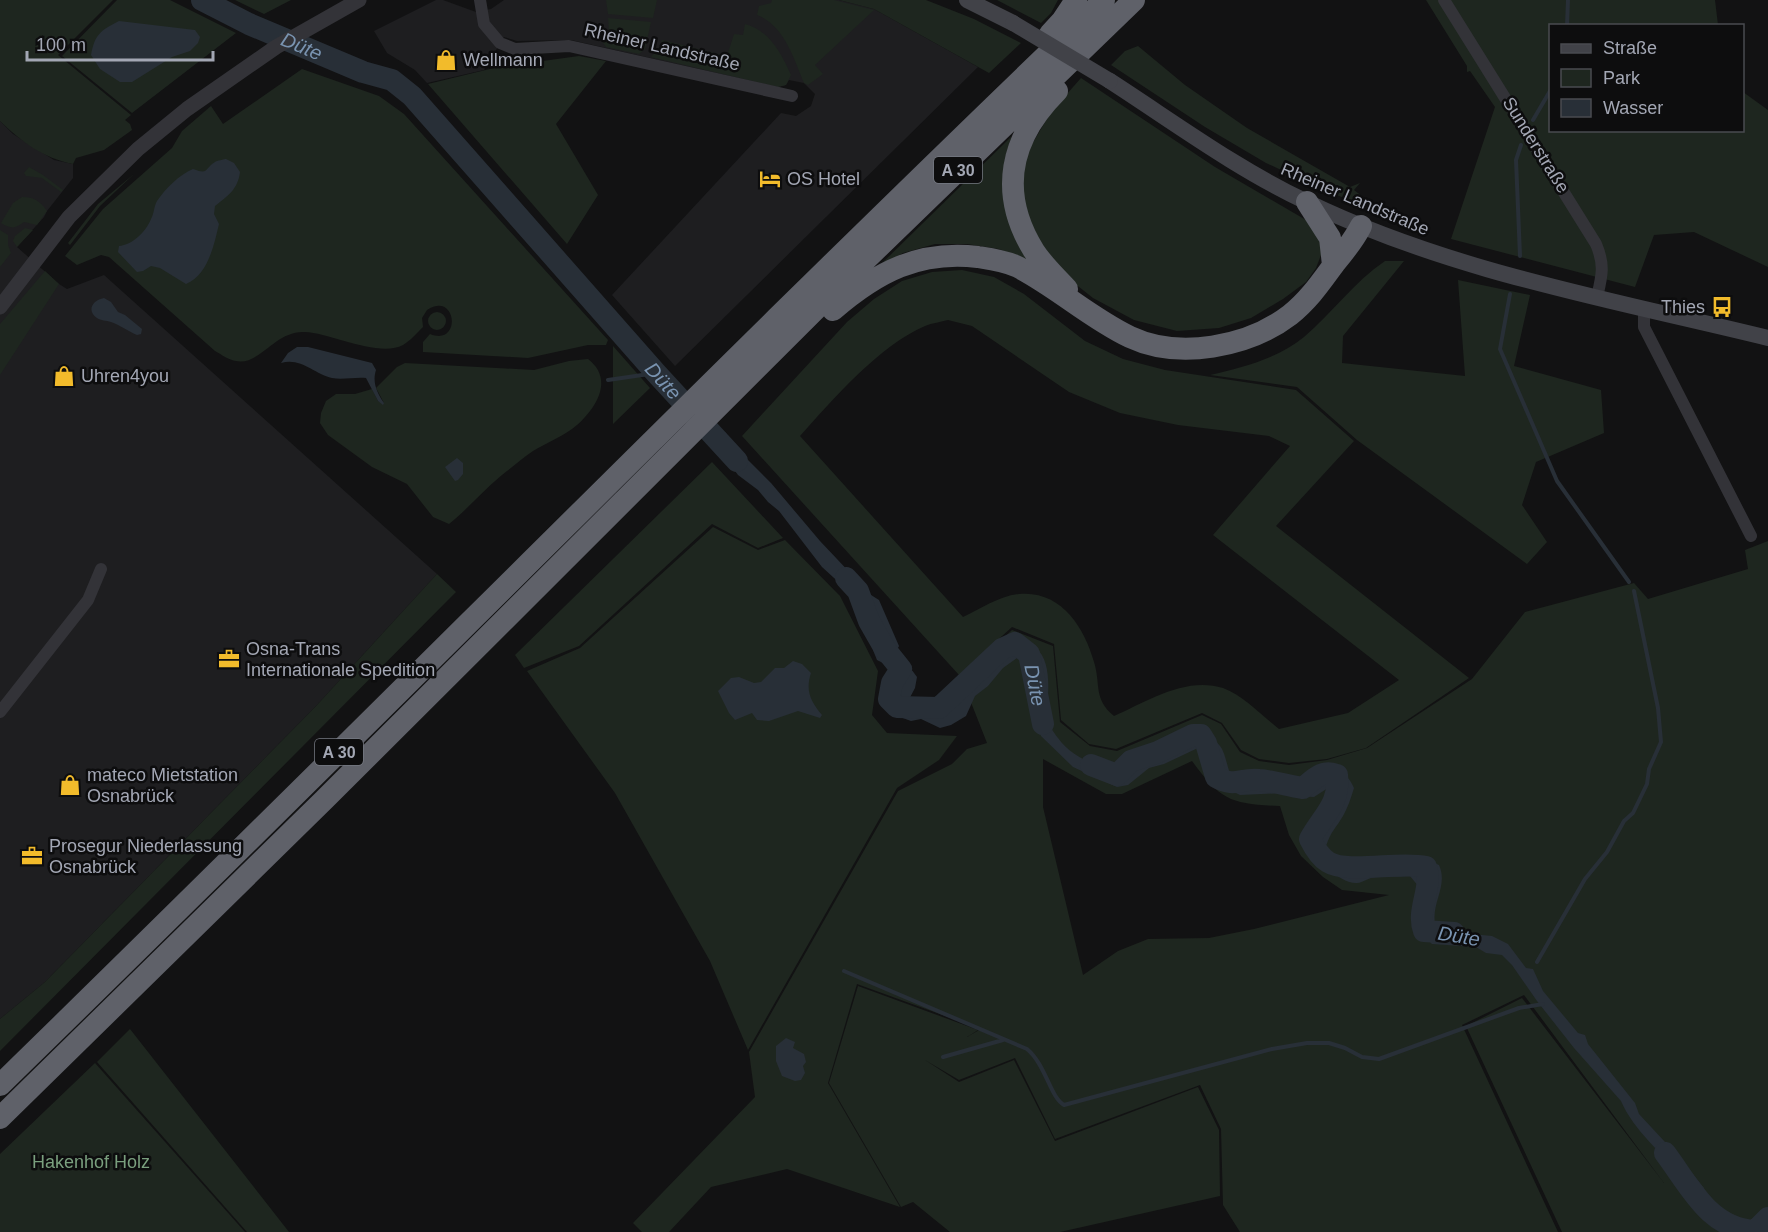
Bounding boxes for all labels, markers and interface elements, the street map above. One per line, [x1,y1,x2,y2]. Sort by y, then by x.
street label: Rheiner Landstraße [582,19,742,75]
scale bar [27,24,213,62]
legend [1549,24,1744,132]
water label: Düte [278,28,325,65]
text: 100 m [36,35,86,55]
text: Straße [1603,38,1657,58]
shop icon: Wellmann [434,48,458,72]
place label: Wellmann [463,50,543,70]
text: Park [1603,68,1641,88]
street label: Sunderstraße [1499,93,1573,197]
text: Wasser [1603,98,1663,118]
road number: A 30 [934,157,982,183]
street label: Rheiner Landstraße [1278,159,1432,239]
hotel icon: OS Hotel [758,167,782,191]
place label: OS Hotel [787,169,860,189]
bus stop icon: Thies [1710,295,1734,319]
place label: Thies [1661,297,1705,317]
water label: Düte [641,358,686,404]
shop icon: Uhren4you [52,364,76,388]
place label: Uhren4you [81,366,169,386]
place label: Osna-Trans Internationale Spedition [246,639,435,680]
office icon: Osna-Trans Internationale Spedition [217,647,241,671]
water label: Düte [1020,662,1050,708]
road number: A 30 [315,739,363,765]
place label: mateco Mietstation Osnabrück [87,765,238,806]
shop icon: mateco Mietstation Osnabrück [58,773,82,797]
place label: Prosegur Niederlassung Osnabrück [49,836,242,877]
office icon: Prosegur Niederlassung Osnabrück [20,844,44,868]
water label: Düte [1436,922,1482,950]
park label: Hakenhof Holz [32,1152,150,1172]

